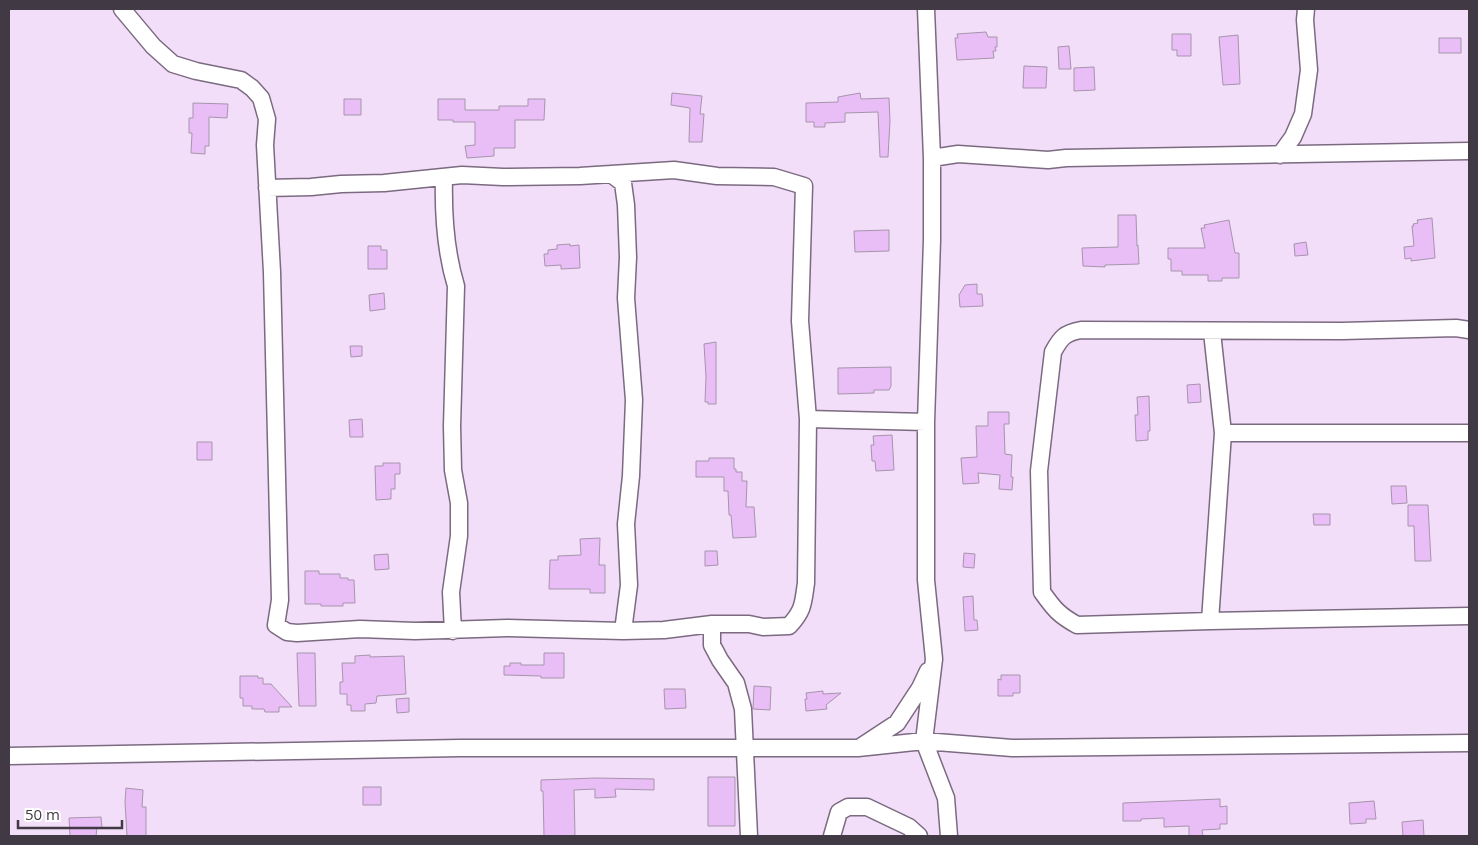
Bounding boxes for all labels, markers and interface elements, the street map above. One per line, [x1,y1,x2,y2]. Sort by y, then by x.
scale bar [18,798,121,830]
text: 50 m [25,804,60,824]

